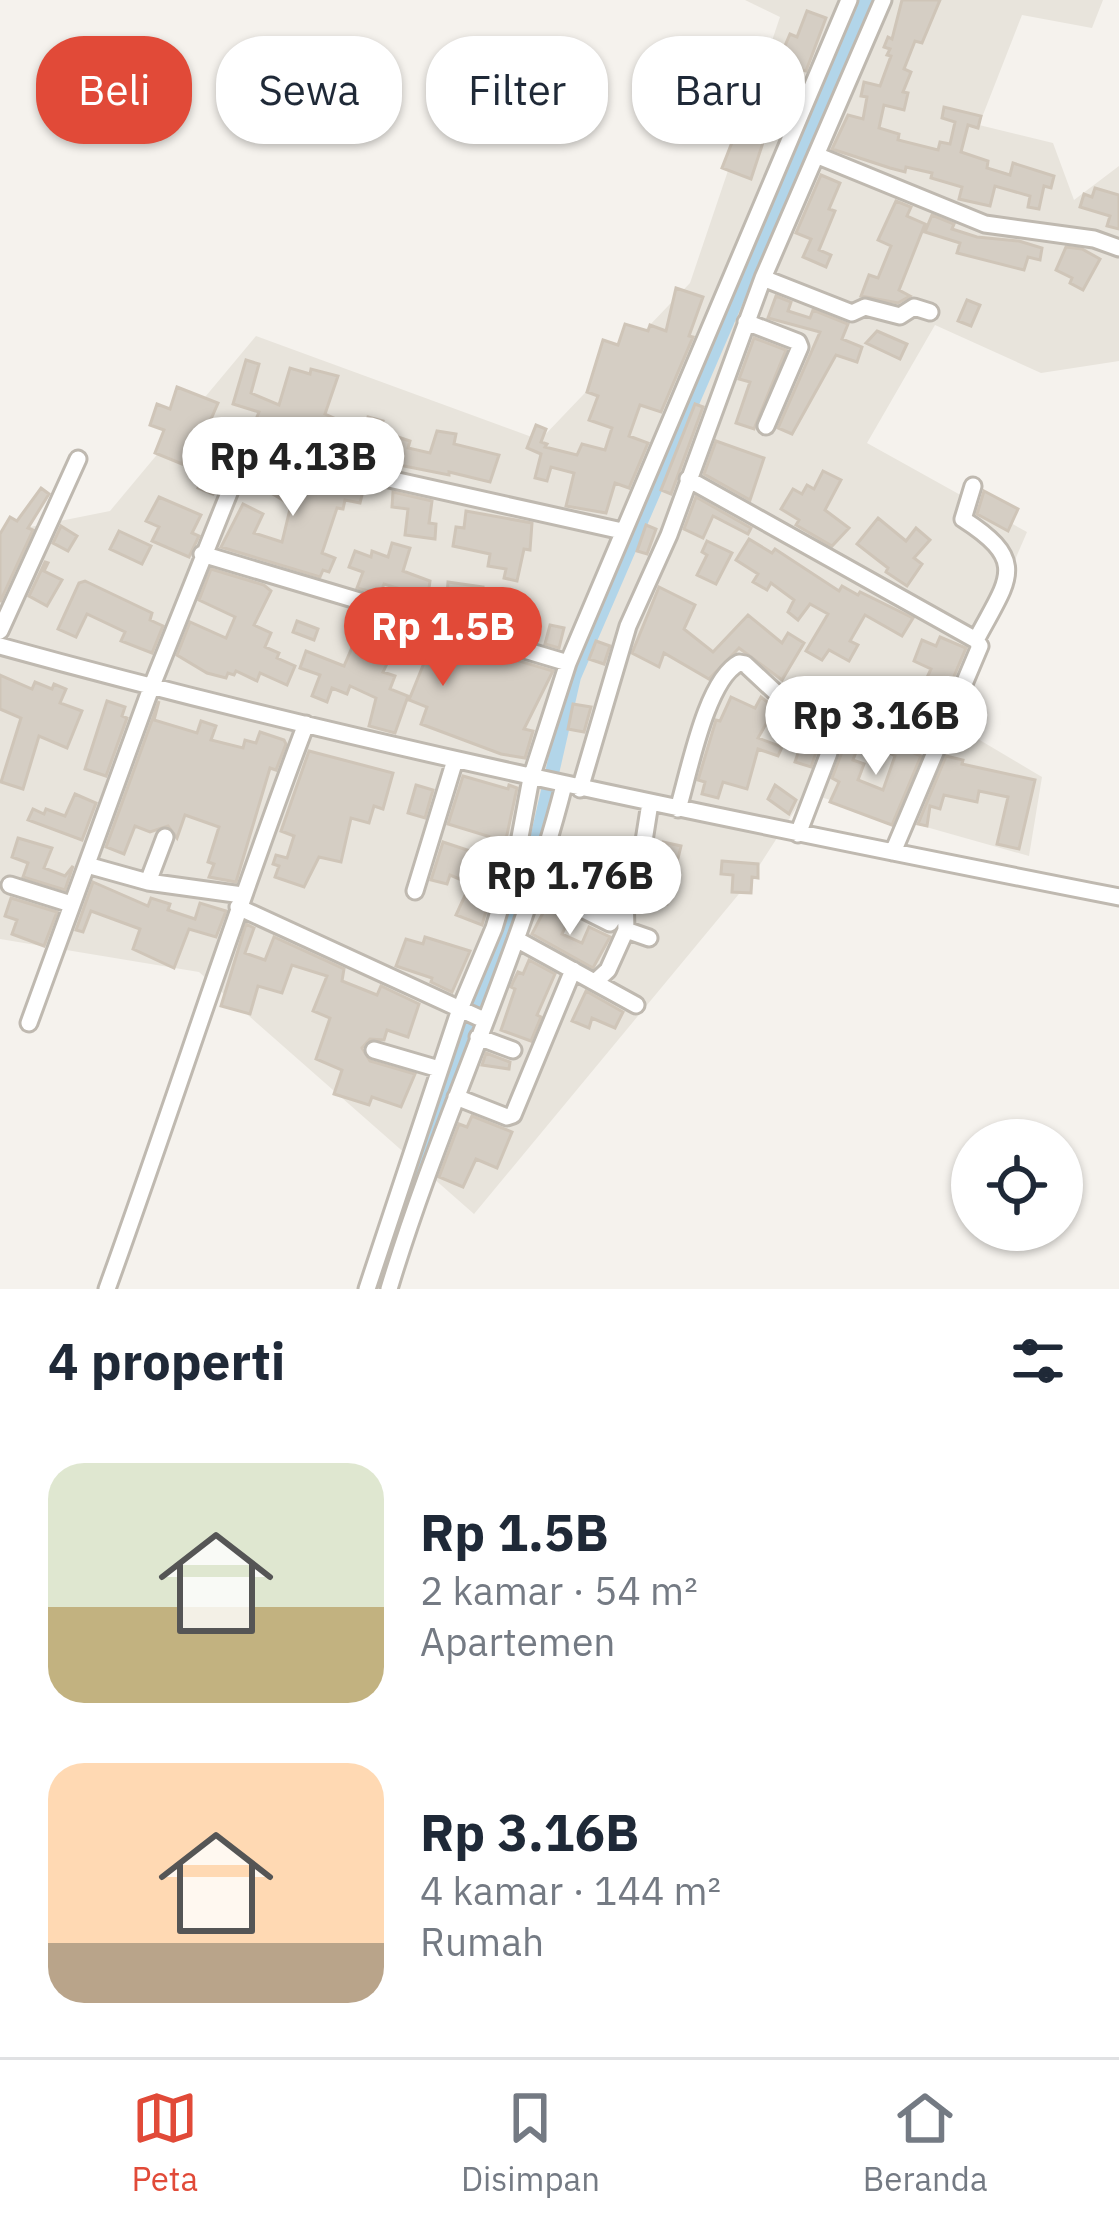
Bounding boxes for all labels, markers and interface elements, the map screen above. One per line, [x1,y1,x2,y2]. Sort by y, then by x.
chip: Beli [36,36,192,144]
chip: Sewa [216,36,402,144]
chip: Filter [426,36,608,144]
chip: Baru [632,36,805,144]
pin: Rp 4.13B [169,417,417,519]
text: Rp 4.13B [209,430,377,481]
pin: Rp 1.5B [332,587,554,689]
text: Rp 1.5B [371,600,515,651]
pin: Rp 3.16B [752,676,1000,778]
text: Rp 3.16B [792,689,960,740]
pin: Rp 1.76B [446,836,694,938]
text: Rp 1.76B [486,849,654,900]
map controls [951,1119,1083,1251]
button: locate [951,1119,1083,1251]
text: 4 properti [48,1328,285,1394]
icon: filters [1005,1328,1071,1394]
text: Rp 1.5B [420,1499,608,1565]
icon: home [144,1511,288,1655]
text: 2 kamar · 54 m² [420,1565,698,1616]
text: Apartemen [420,1616,615,1667]
text: Rp 3.16B [420,1799,639,1865]
icon: home [144,1811,288,1955]
text: 4 kamar · 144 m² [420,1865,721,1916]
text: Rumah [420,1916,544,1967]
tab: Peta [131,2085,198,2200]
tab: Disimpan [461,2085,600,2200]
tab: Beranda [863,2085,988,2200]

